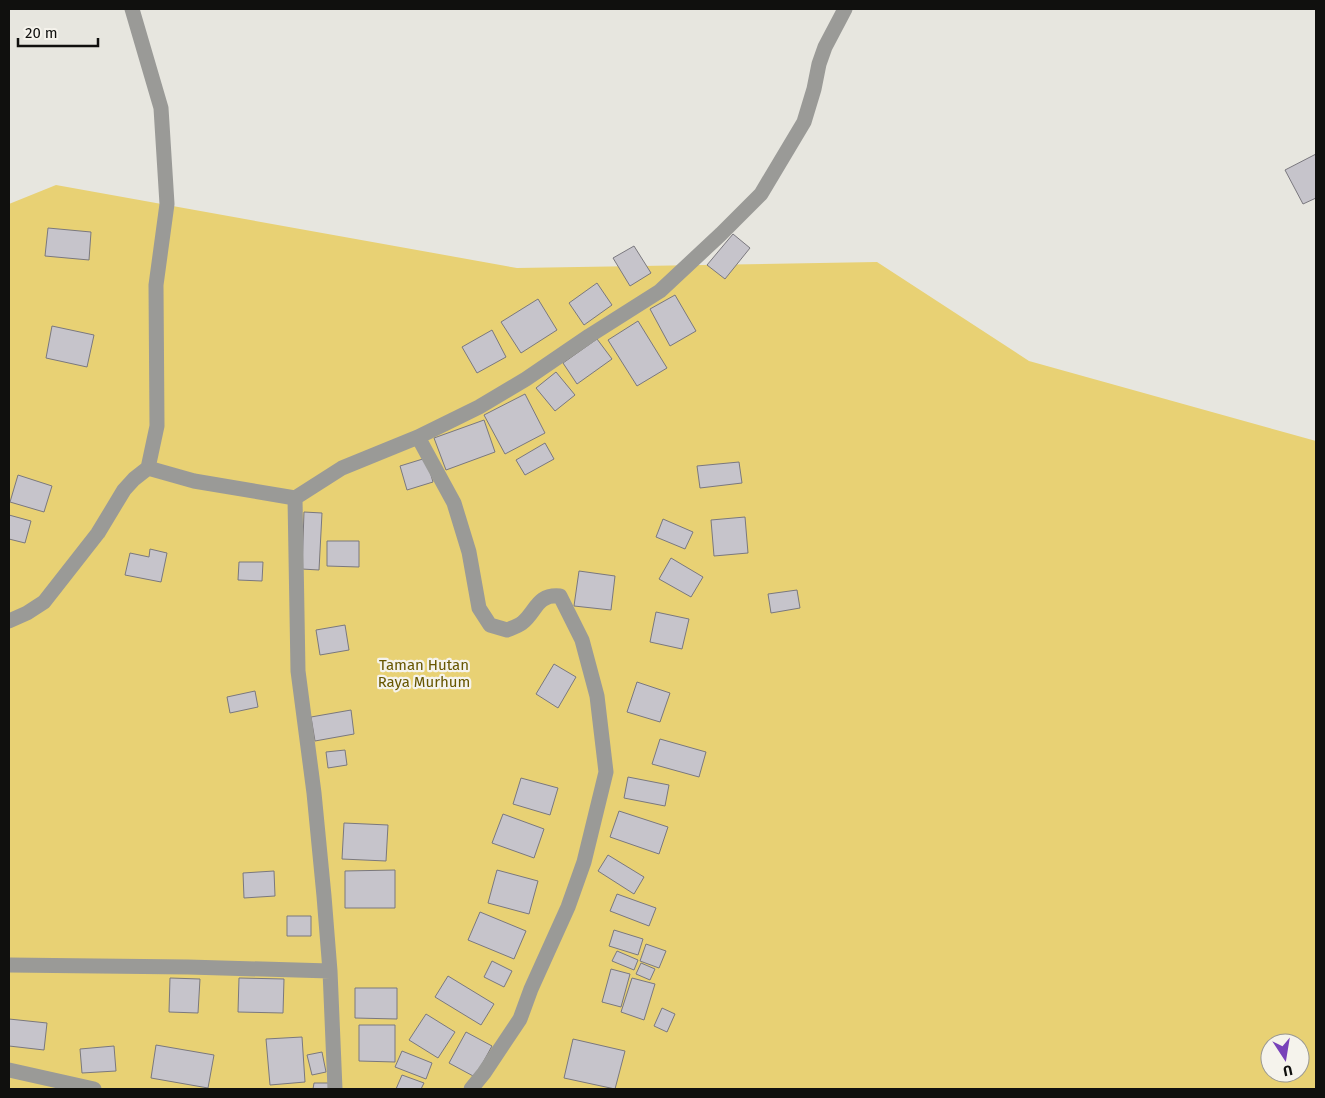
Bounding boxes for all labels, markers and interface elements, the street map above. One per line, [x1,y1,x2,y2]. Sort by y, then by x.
scale bar [18,15,98,47]
text: 20 m [25,24,58,42]
park label: Taman Hutan Raya Murhum [378,656,470,691]
north arrow [1260,1033,1310,1083]
text: U [1281,1061,1294,1079]

